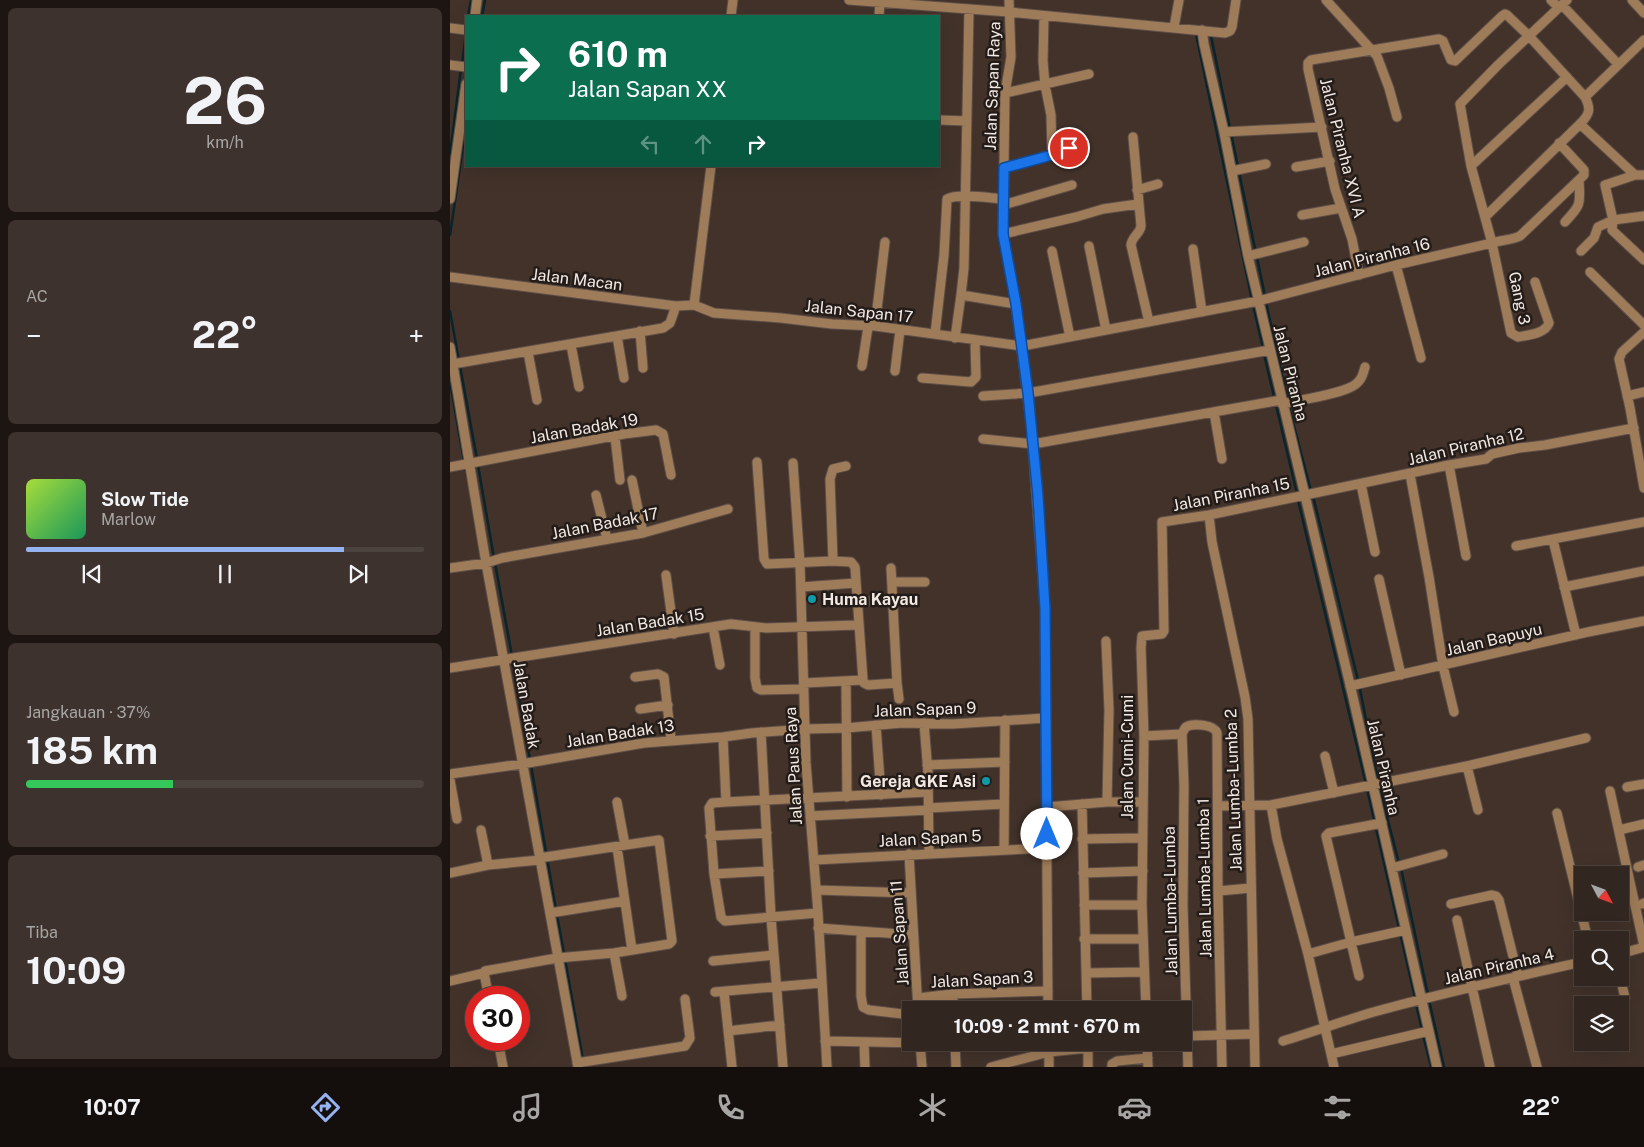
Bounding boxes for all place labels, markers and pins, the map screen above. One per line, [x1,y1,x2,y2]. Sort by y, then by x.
pin [1048,127,1090,169]
place label: Huma Kayau [822,590,918,609]
marker: Huma Kayau [806,593,818,605]
place label: Gereja GKE Asi [860,772,976,791]
marker: Gereja GKE Asi [980,775,992,787]

